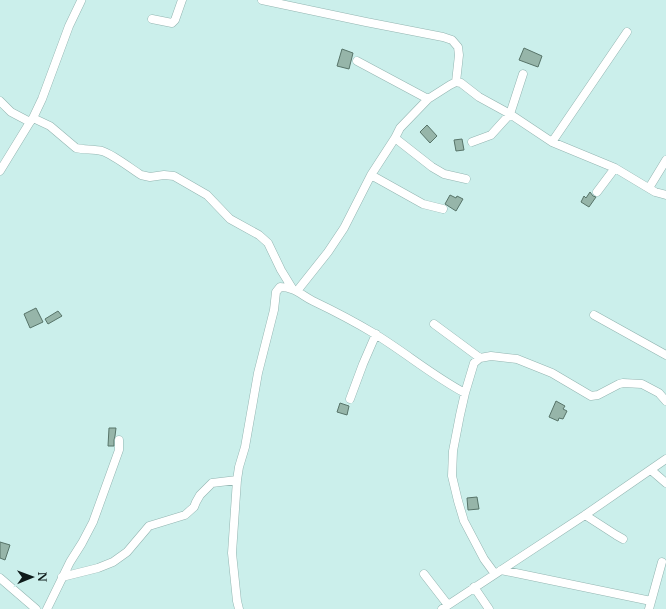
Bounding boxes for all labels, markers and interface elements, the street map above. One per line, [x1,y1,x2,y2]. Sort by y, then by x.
north arrow [12,557,52,597]
text: N [35,572,49,583]

